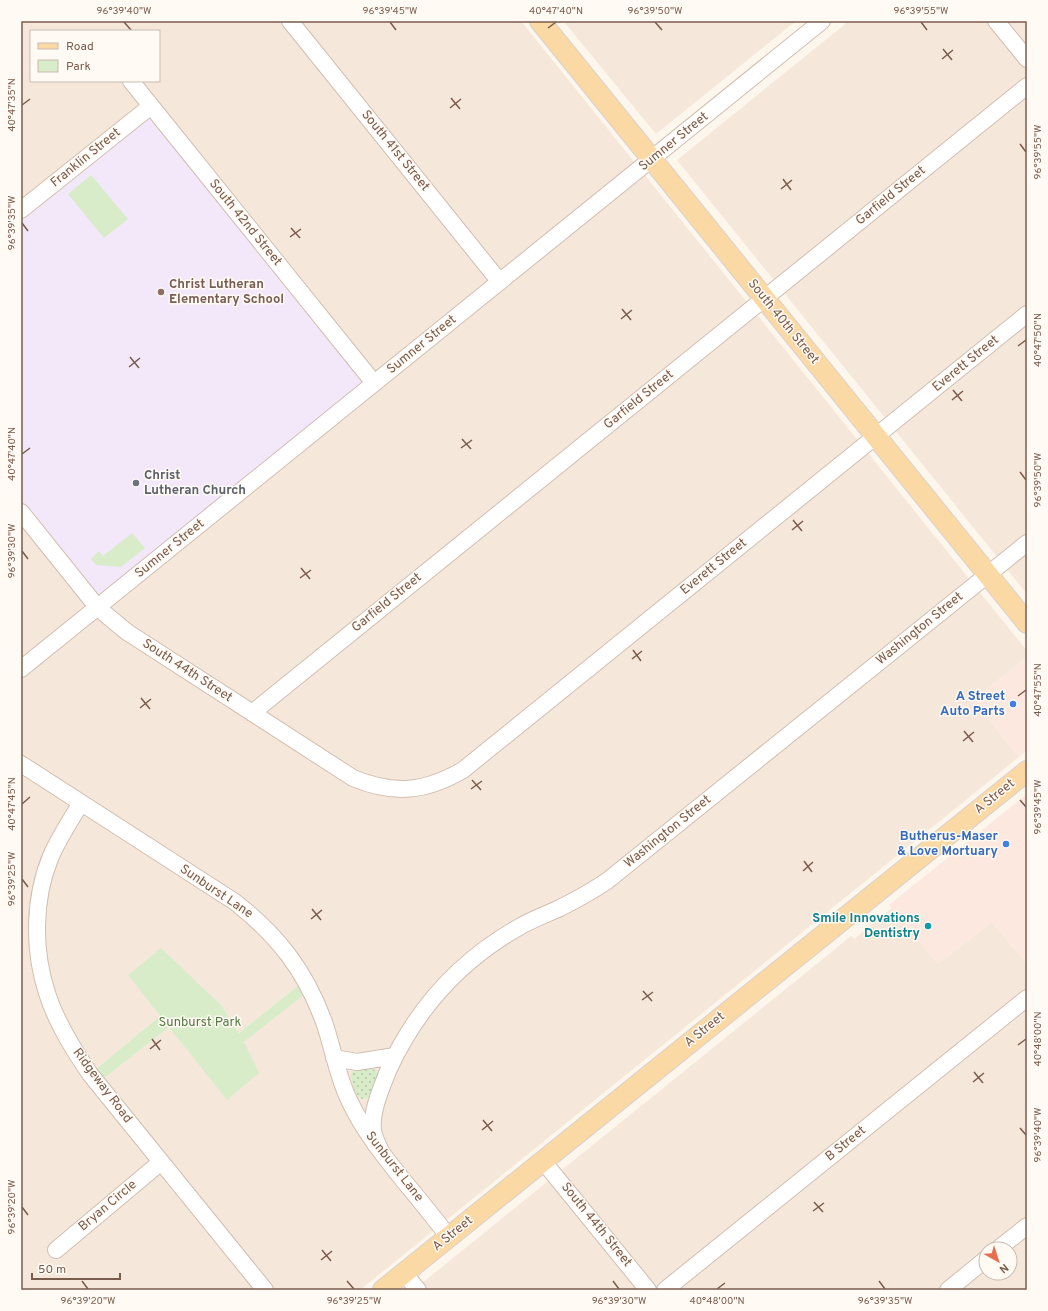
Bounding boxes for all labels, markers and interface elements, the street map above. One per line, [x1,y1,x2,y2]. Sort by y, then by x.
text: 96°39'40"W [96,5,152,18]
text: 96°39'45"W [363,5,417,18]
text: 40°47'40"N [529,5,583,18]
text: 96°39'50"W [627,5,683,18]
text: 96°39'55"W [894,5,948,18]
legend [30,30,160,82]
text: Road [66,39,94,55]
text: Park [66,59,91,75]
text: 40°47'35"N [6,78,19,132]
street label: South 41st Street [357,107,433,195]
street label: Sumner Street [636,109,712,175]
street label: Franklin Street [48,125,124,191]
text: 96°39'55"W [1032,125,1045,179]
street label: Garfield Street [853,163,929,229]
street label: South 42nd Street [205,176,285,270]
text: 96°39'35"W [6,196,19,250]
street label: South 40th Street [744,276,822,368]
place label: Christ Lutheran Elementary School [169,277,284,308]
marker: Christ Lutheran Elementary School [156,287,166,297]
street label: Sumner Street [384,312,460,378]
text: 40°47'50"N [1032,313,1045,367]
street label: Everett Street [930,332,1003,396]
street label: Garfield Street [601,367,677,433]
text: 40°47'40"N [6,427,19,481]
text: 96°39'50"W [1032,452,1045,508]
place label: Christ Lutheran Church [144,468,246,499]
marker: Christ Lutheran Church [131,478,141,488]
street label: Sumner Street [132,516,208,582]
text: 96°39'30"W [6,524,19,578]
street label: Everett Street [678,535,751,599]
street label: Garfield Street [349,570,425,636]
street label: Washington Street [873,589,967,669]
street label: South 44th Street [139,636,235,706]
text: 40°47'55"N [1032,663,1045,717]
place label: A Street Auto Parts [940,689,1005,720]
marker: A Street Auto Parts [1008,699,1018,709]
street label: A Street [972,776,1018,818]
text: 40°47'45"N [6,777,19,831]
text: 96°39'45"W [1032,780,1045,834]
street label: Washington Street [621,792,715,872]
place label: Butherus-Maser & Love Mortuary [897,829,999,860]
marker: Butherus-Maser & Love Mortuary [1001,839,1011,849]
text: 96°39'25"W [6,852,19,906]
street label: Sunburst Lane [176,862,256,922]
place label: Smile Innovations Dentistry [812,911,921,942]
marker: Smile Innovations Dentistry [923,921,933,931]
street label: A Street [682,1009,728,1051]
text: 40°48'00"N [1032,1011,1045,1067]
park label: Sunburst Park [159,1015,242,1031]
street label: Ridgeway Road [69,1045,135,1127]
text: 96°39'40"W [1032,1107,1045,1163]
street label: B Street [823,1123,870,1165]
street label: Sunburst Lane [362,1129,426,1205]
street label: Bryan Circle [76,1177,140,1235]
text: 96°39'20"W [6,1180,19,1234]
street label: South 44th Street [557,1180,635,1271]
street label: A Street [430,1213,476,1255]
north arrow [978,1241,1018,1281]
scale bar [32,1255,120,1281]
text: N [996,1260,1011,1276]
text: 50 m [38,1262,66,1278]
text: 96°39'20"W [61,1295,115,1308]
text: 96°39'25"W [327,1295,381,1308]
text: 96°39'30"W [592,1295,646,1308]
text: 40°48'00"N [689,1295,745,1308]
text: 96°39'35"W [858,1295,912,1308]

